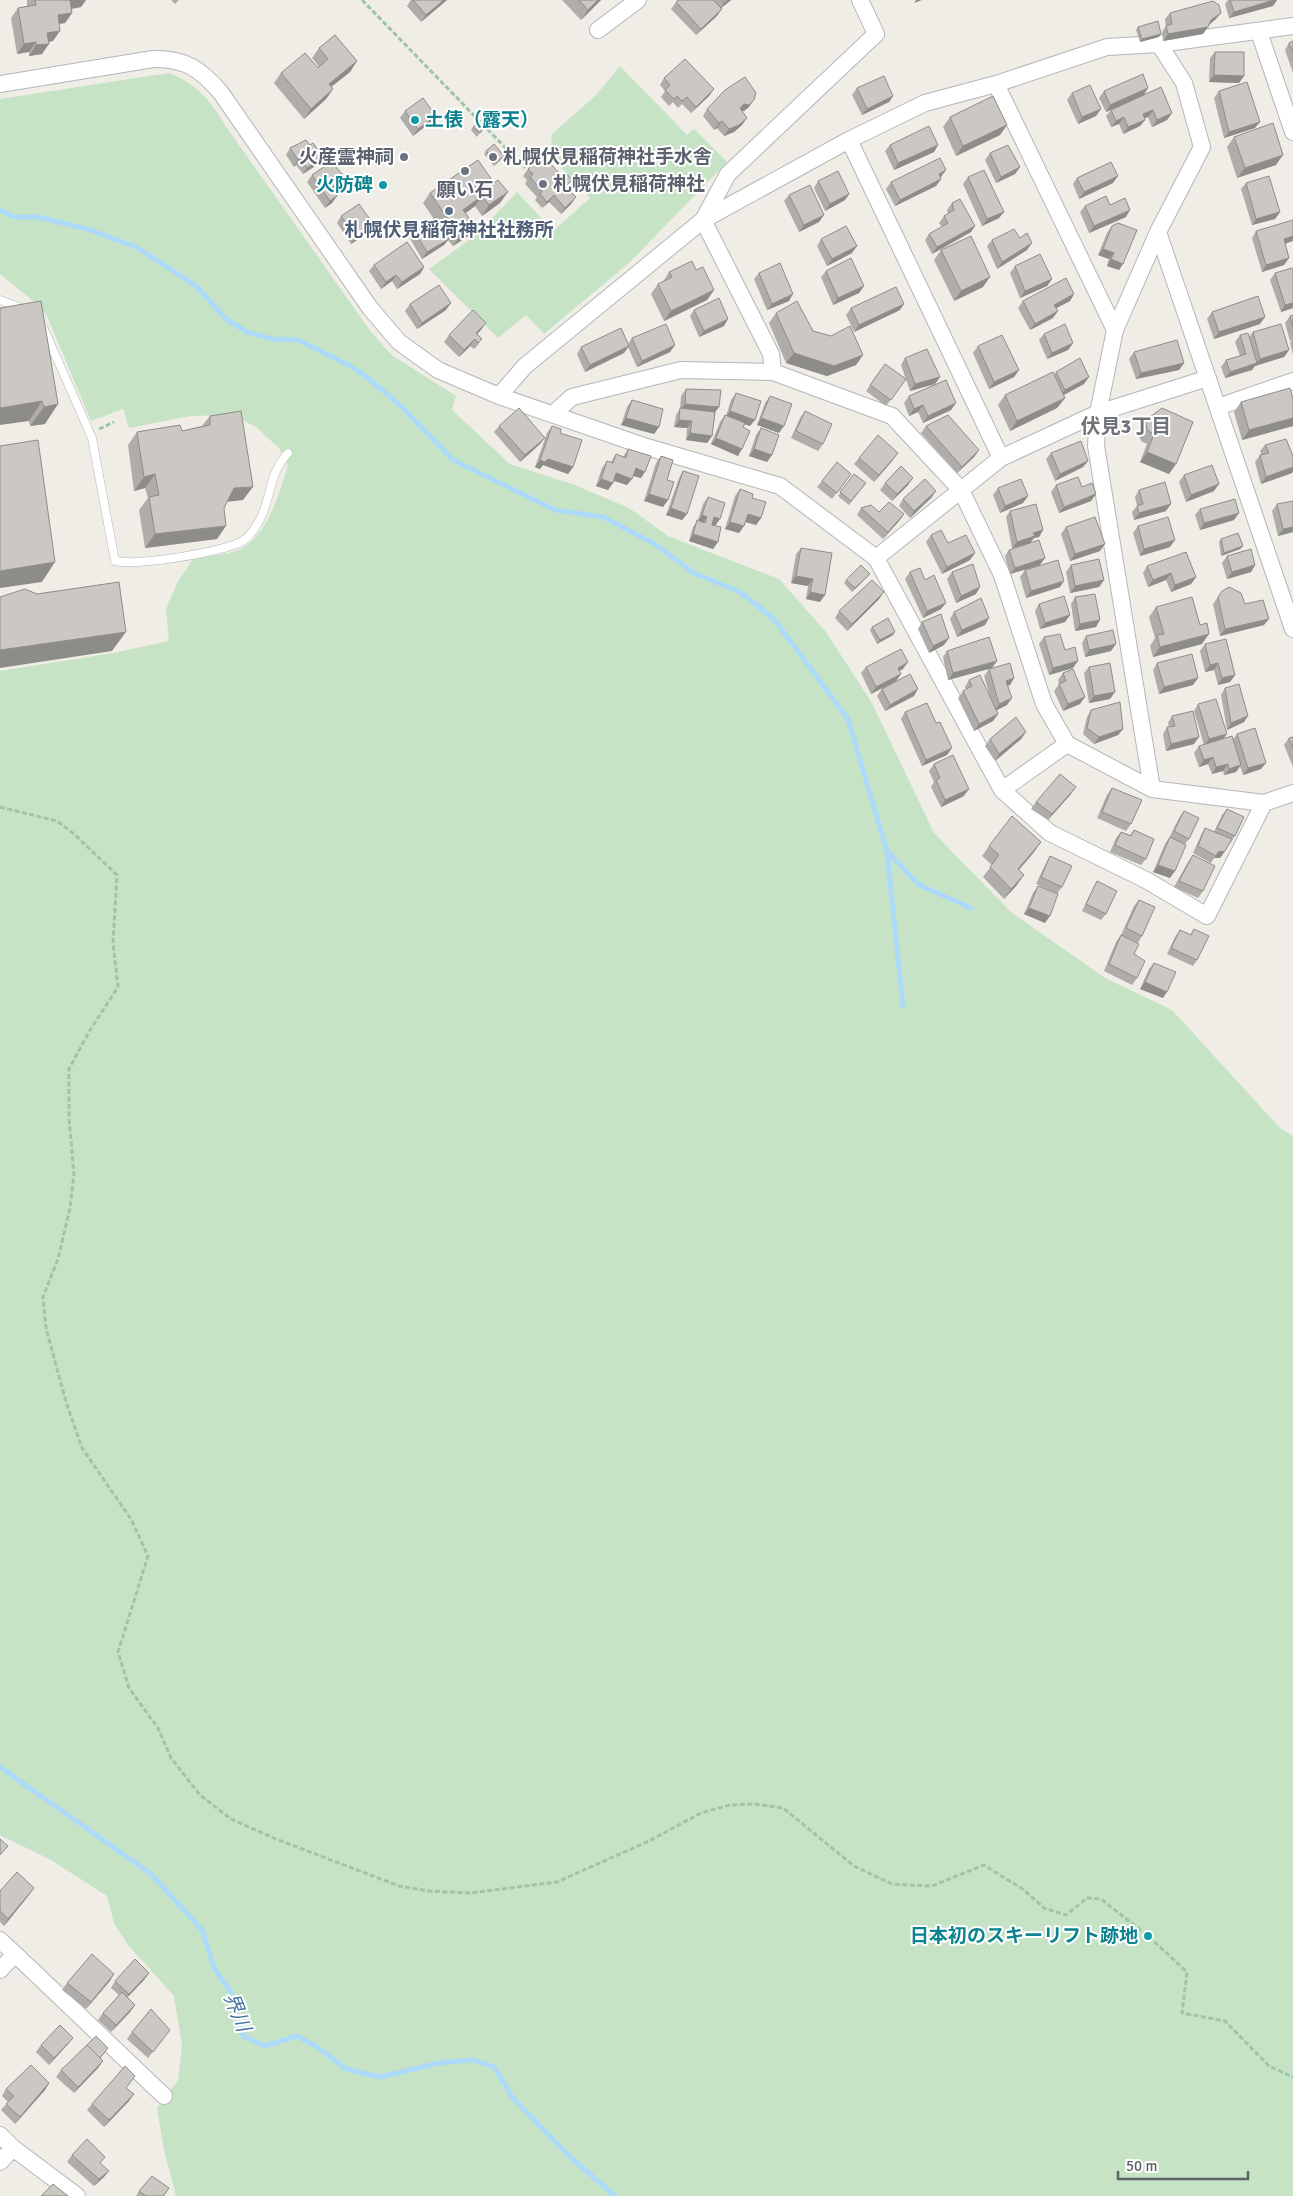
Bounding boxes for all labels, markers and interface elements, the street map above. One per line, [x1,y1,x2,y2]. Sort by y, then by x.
place label: 土俵（露天） [425,108,539,132]
marker: 土俵（露天） [409,114,421,126]
place label: 火産霊神祠 [299,145,394,169]
place label: 札幌伏見稲荷神社手水舎 [503,145,712,169]
marker: 火産霊神祠 [398,151,410,163]
marker: 札幌伏見稲荷神社手水舎 [487,151,499,163]
marker: 願い石 [459,165,471,177]
place label: 札幌伏見稲荷神社 [553,172,705,196]
place label: 火防碑 [316,173,373,197]
place label: 願い石 [436,178,494,202]
marker: 札幌伏見稲荷神社 [537,178,549,190]
marker: 火防碑 [377,179,389,191]
marker: 札幌伏見稲荷神社社務所 [443,205,455,217]
place label: 札幌伏見稲荷神社社務所 [344,218,554,242]
district label: 伏見3丁目 [1081,414,1171,439]
place label: 日本初のスキーリフト跡地 [910,1924,1138,1948]
marker: 日本初のスキーリフト跡地 [1142,1930,1154,1942]
water label: 界川 [218,1989,257,2037]
scale bar [1118,2148,1248,2180]
text: 50 m [1126,2157,1157,2175]

